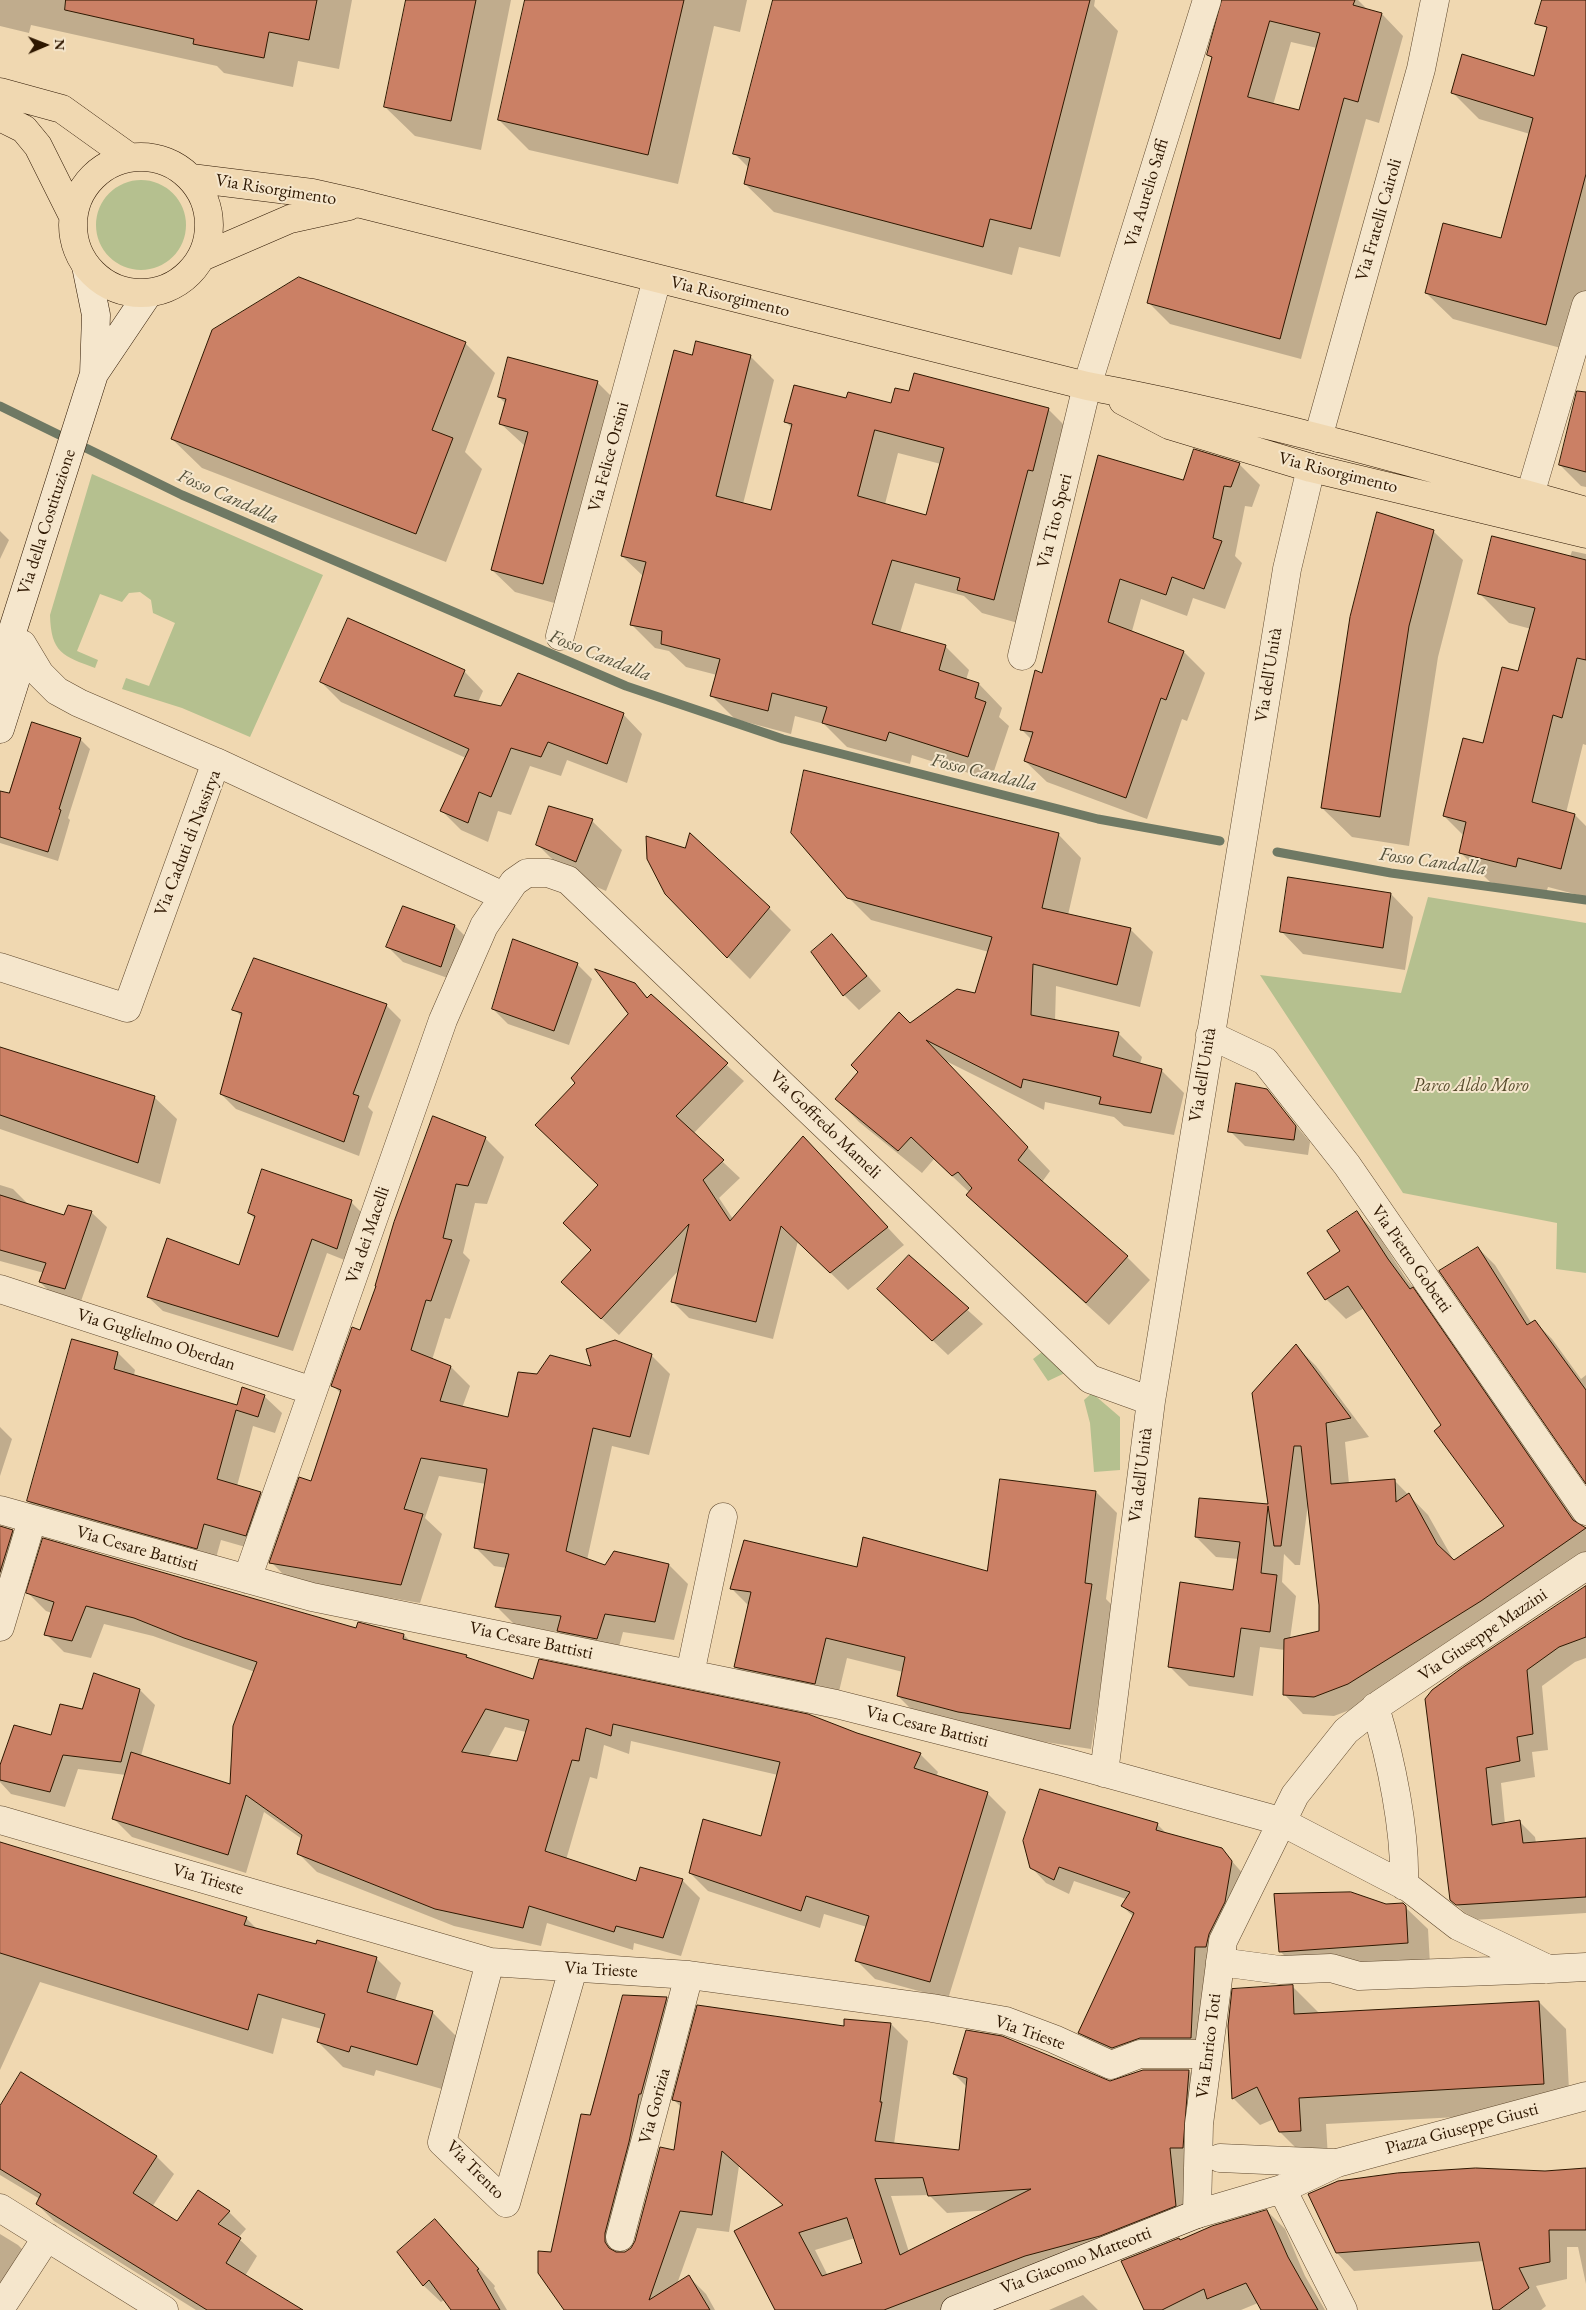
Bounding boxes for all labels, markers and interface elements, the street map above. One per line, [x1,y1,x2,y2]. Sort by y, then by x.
north arrow [20,20,70,70]
text: N [51,39,69,51]
street label: Via Aurelio Saffi [1120,136,1174,250]
street label: Via Fratelli Cairoli [1351,156,1407,284]
street label: Via Risorgimento [214,170,338,210]
street label: Via Risorgimento [668,272,792,322]
street label: Via Felice Orsini [584,400,634,514]
street label: Via della Costituzione [13,446,81,598]
street label: Via Risorgimento [1276,448,1400,498]
water label: Fosso Candalla [174,465,282,529]
street label: Via Tito Speri [1033,471,1077,571]
water label: Fosso Candalla [546,625,654,687]
street label: Via dell'Unità [1251,626,1287,724]
water label: Fosso Candalla [929,749,1039,797]
street label: Via Caduti di Nassirya [150,767,226,919]
water label: Fosso Candalla [1378,843,1488,881]
street label: Via dell'Unità [1185,1026,1221,1124]
street label: Via Goffredo Mameli [765,1066,885,1184]
park label: Parco Aldo Moro [1413,1075,1529,1097]
street label: Via dei Macelli [341,1184,395,1286]
street label: Via Pietro Gobetti [1366,1201,1456,1317]
street label: Via Guglielmo Oberdan [74,1304,238,1376]
street label: Via dell'Unità [1124,1426,1158,1524]
street label: Via Cesare Battisti [74,1521,200,1577]
street label: Via Giuseppe Mazzini [1415,1584,1551,1686]
street label: Via Cesare Battisti [467,1617,595,1665]
street label: Via Cesare Battisti [863,1701,991,1753]
street label: Via Trieste [170,1860,246,1900]
street label: Via Trieste [564,1957,638,1983]
street label: Via Enrico Toti [1192,1992,1226,2100]
street label: Via Trieste [992,2011,1068,2055]
street label: Via Gorizia [635,2066,675,2146]
street label: Piazza Giuseppe Giusti [1383,2098,1541,2160]
street label: Via Trento [441,2136,509,2204]
street label: Via Giacomo Matteotti [998,2222,1154,2300]

